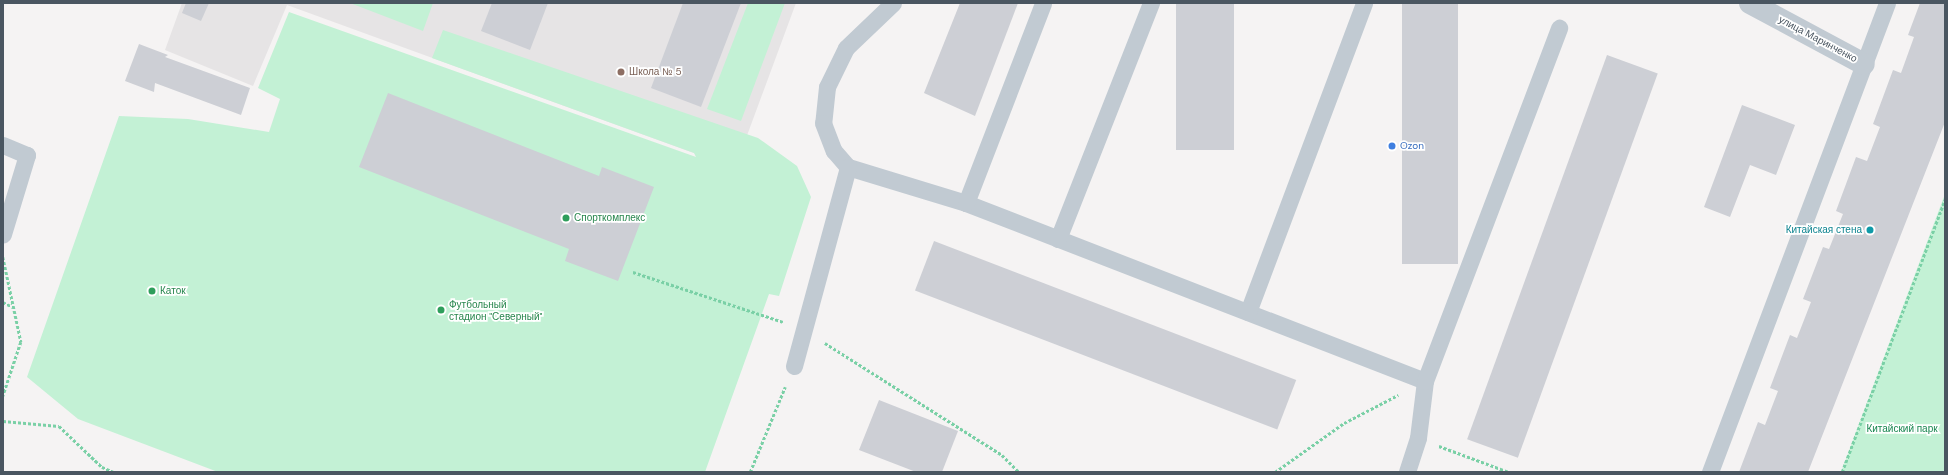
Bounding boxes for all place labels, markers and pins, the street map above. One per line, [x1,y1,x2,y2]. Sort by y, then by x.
place label: Школа № 5 [629,66,682,78]
marker: Школа № 5 [616,67,626,77]
place label: Ozon [1400,140,1424,152]
marker: Ozon [1387,141,1397,151]
place label: Спорткомплекс [574,212,645,224]
marker: Спорткомплекс [561,213,571,223]
place label: Китайская стена [1786,224,1862,236]
marker: Китайская стена [1865,225,1875,235]
place label: Каток [160,285,186,297]
marker: Каток [147,286,157,296]
place label: Футбольный стадион "Северный" [449,298,542,322]
marker: Футбольный стадион "Северный" [436,305,446,315]

